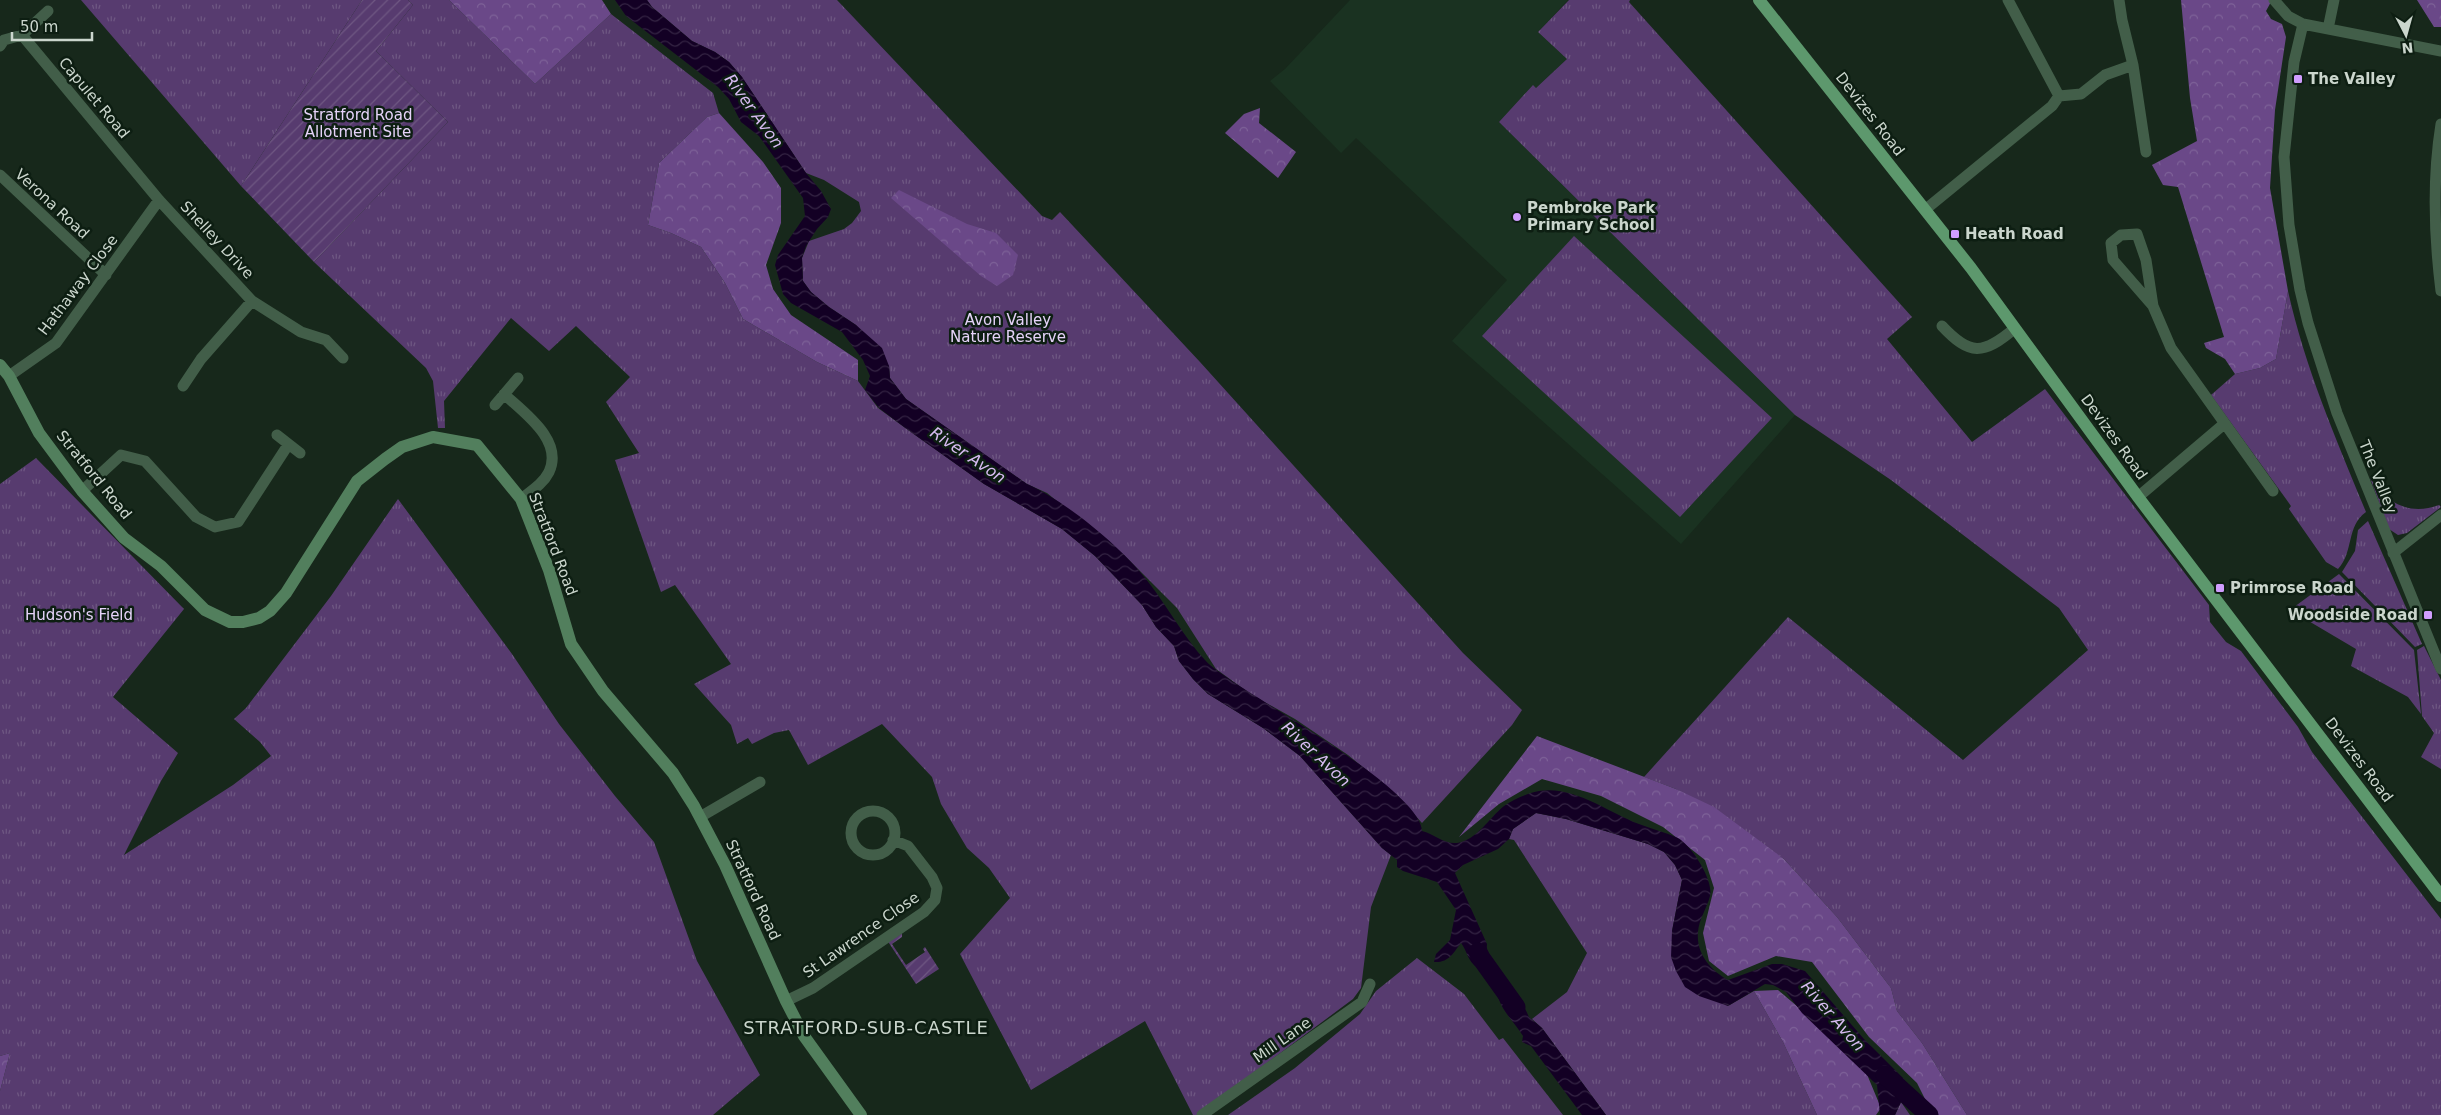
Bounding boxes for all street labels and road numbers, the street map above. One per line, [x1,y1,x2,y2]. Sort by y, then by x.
street label: Capulet Road [55,54,133,142]
street label: Devizes Road [1832,69,1908,159]
street label: Verona Road [11,165,93,243]
street label: Shelley Drive [176,197,258,283]
street label: Hathaway Close [34,231,122,339]
street label: Devizes Road [2077,391,2151,483]
street label: Stratford Road [53,427,135,523]
street label: The Valley [2355,437,2401,516]
street label: Stratford Road [525,490,581,598]
street label: Devizes Road [2321,714,2397,806]
street label: Stratford Road [722,837,784,943]
street label: St Lawrence Close [799,888,923,982]
street label: Mill Lane [1250,1014,1314,1066]

